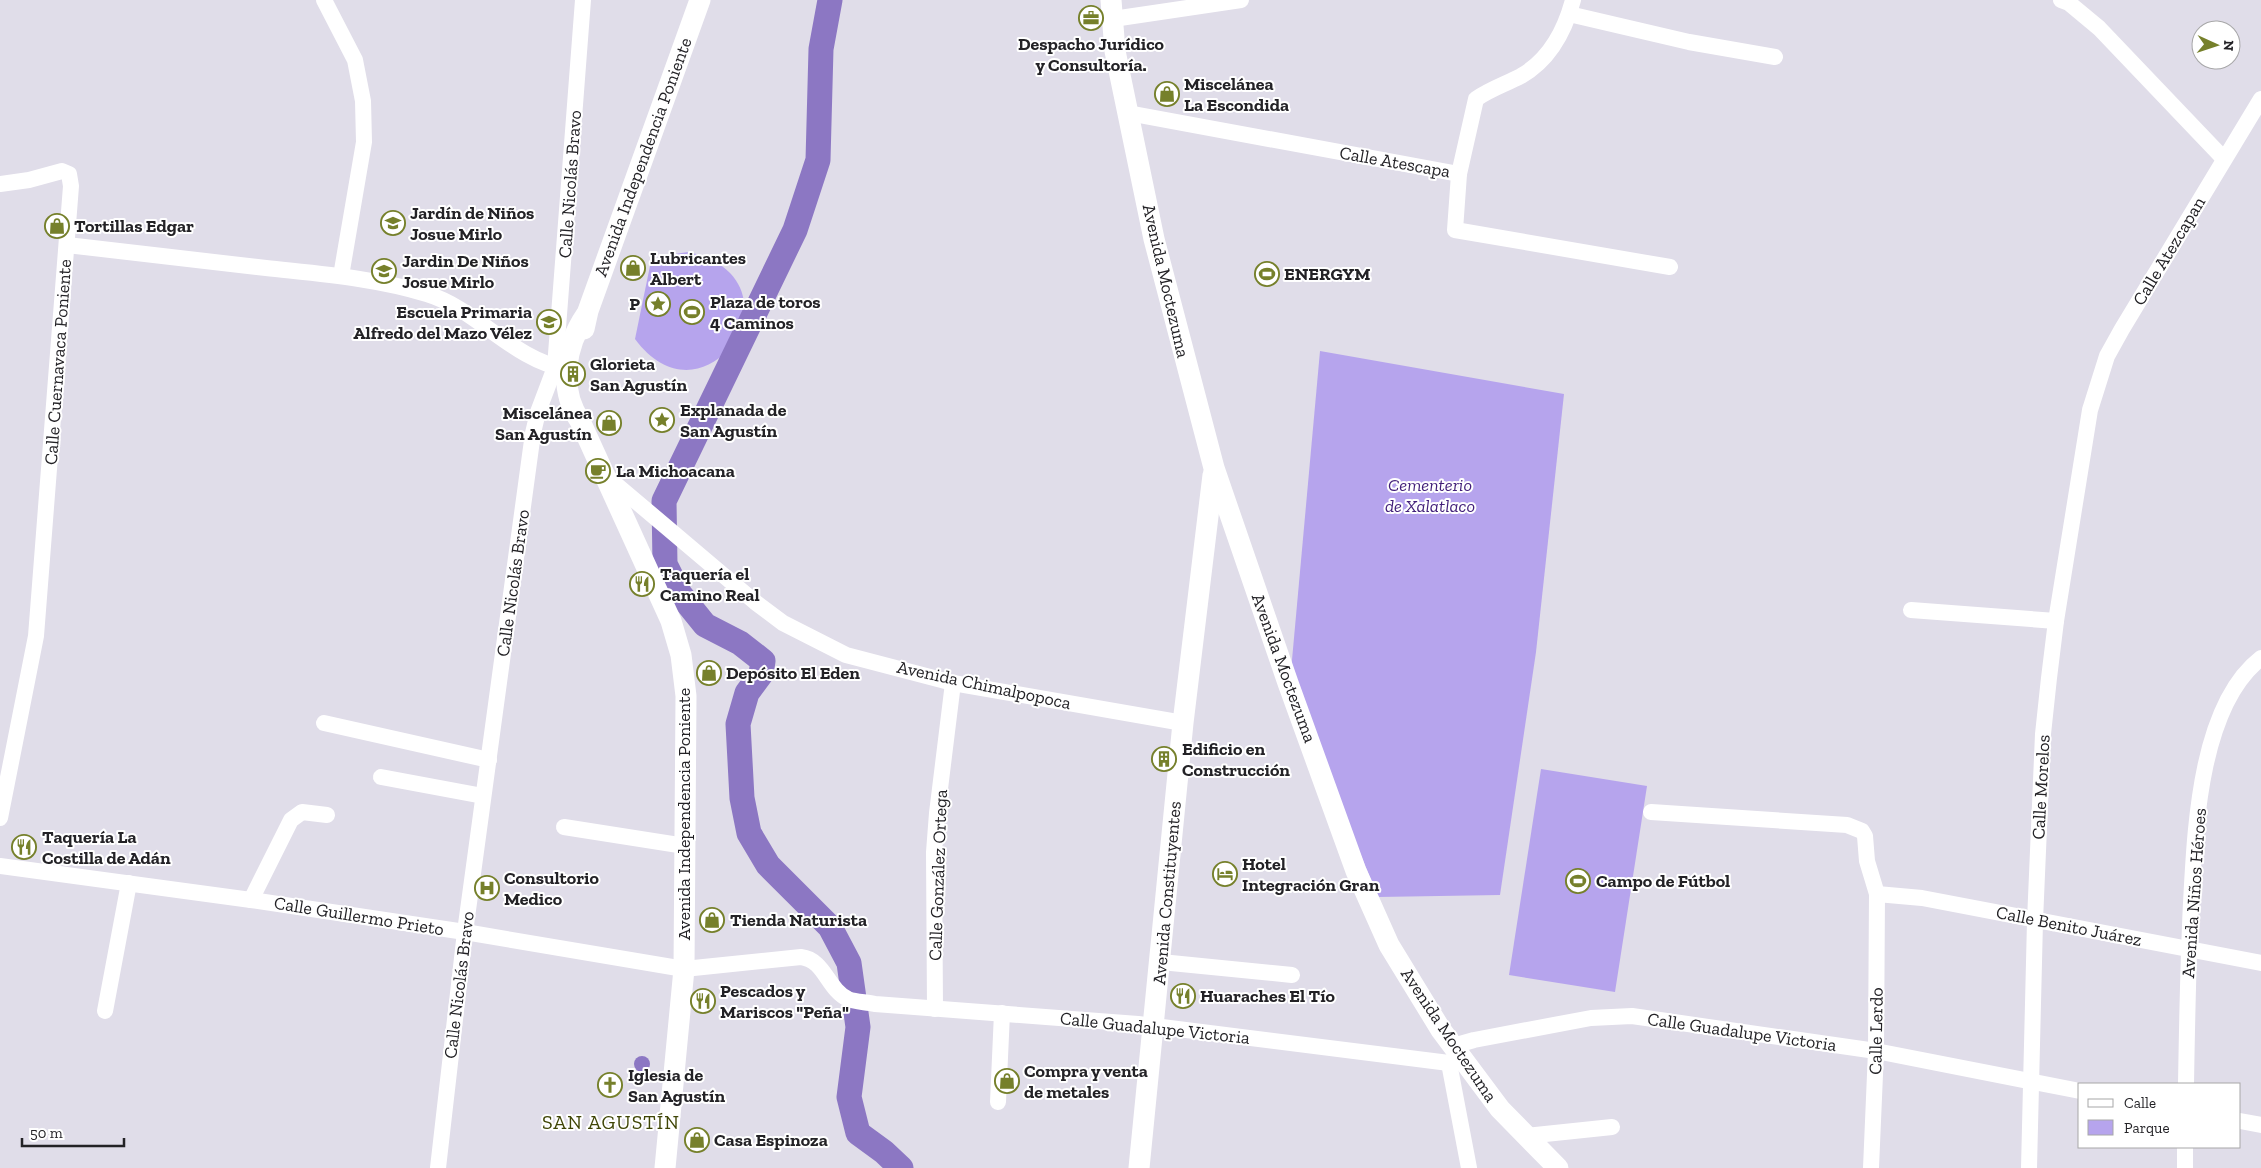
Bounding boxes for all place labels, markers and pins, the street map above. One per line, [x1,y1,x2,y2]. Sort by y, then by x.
office icon: Despacho Jurídico y Consultoría. [1078,5,1104,31]
place label: Despacho Jurídico y Consultoría. [1018,33,1165,76]
place label: Miscelánea La Escondida [1184,73,1289,116]
shop icon: Miscelánea La Escondida [1154,81,1180,107]
place label: Jardín de Niños Josue Mirlo [410,202,534,245]
school or university icon: Jardín de Niños Josue Mirlo [380,210,406,236]
shop icon: Tortillas Edgar [44,213,70,239]
place label: Tortillas Edgar [74,215,194,237]
place label: Lubricantes Albert [650,247,746,290]
place label: Jardin De Niños Josue Mirlo [402,250,529,293]
shop icon: Lubricantes Albert [620,255,646,281]
school or university icon: Jardin De Niños Josue Mirlo [371,258,397,284]
sports icon: ENERGYM [1254,261,1280,287]
place label: ENERGYM [1284,263,1370,285]
place icon: P [645,291,671,317]
place label: Plaza de toros 4 Caminos [710,291,821,334]
place label: P [629,293,640,315]
sports icon: Plaza de toros 4 Caminos [679,299,705,325]
place label: Escuela Primaria Alfredo del Mazo Vélez [353,301,532,344]
school or university icon: Escuela Primaria Alfredo del Mazo Vélez [536,309,562,335]
place label: Glorieta San Agustín [590,353,687,396]
building icon: Glorieta San Agustín [560,361,586,387]
place label: Explanada de San Agustín [680,399,787,442]
place label: Miscelánea San Agustín [495,402,592,445]
place icon: Explanada de San Agustín [649,407,675,433]
shop icon: Miscelánea San Agustín [596,410,622,436]
cafe icon: La Michoacana [585,458,611,484]
place label: La Michoacana [616,460,735,482]
place label: Taquería el Camino Real [660,563,760,606]
restaurant icon: Taquería el Camino Real [629,571,655,597]
shop icon: Depósito El Eden [696,660,722,686]
place label: Depósito El Eden [726,662,860,684]
place label: Edificio en Construcción [1182,738,1290,781]
building icon: Edificio en Construcción [1151,746,1177,772]
place label: Taquería La Costilla de Adán [42,826,171,869]
restaurant icon: Taquería La Costilla de Adán [11,834,37,860]
place label: Hotel Integración Gran [1242,853,1380,896]
hotel icon: Hotel Integración Gran [1212,861,1238,887]
place label: Consultorio Medico [504,867,599,910]
sports icon: Campo de Fútbol [1565,868,1591,894]
place label: Campo de Fútbol [1596,870,1730,892]
hospital icon: Consultorio Medico [474,875,500,901]
shop icon: Tienda Naturista [699,907,725,933]
place label: Tienda Naturista [730,909,867,931]
place label: Pescados y Mariscos "Peña" [720,980,849,1023]
restaurant icon: Huaraches El Tío [1170,983,1196,1009]
place label: Huaraches El Tío [1200,985,1336,1007]
restaurant icon: Pescados y Mariscos "Peña" [690,988,716,1014]
place label: Compra y venta de metales [1024,1060,1148,1103]
place label: Iglesia de San Agustín [628,1064,725,1107]
shop icon: Compra y venta de metales [994,1068,1020,1094]
church icon: Iglesia de San Agustín [597,1072,623,1098]
shop icon: Casa Espinoza [684,1127,710,1153]
place label: Casa Espinoza [714,1129,828,1151]

